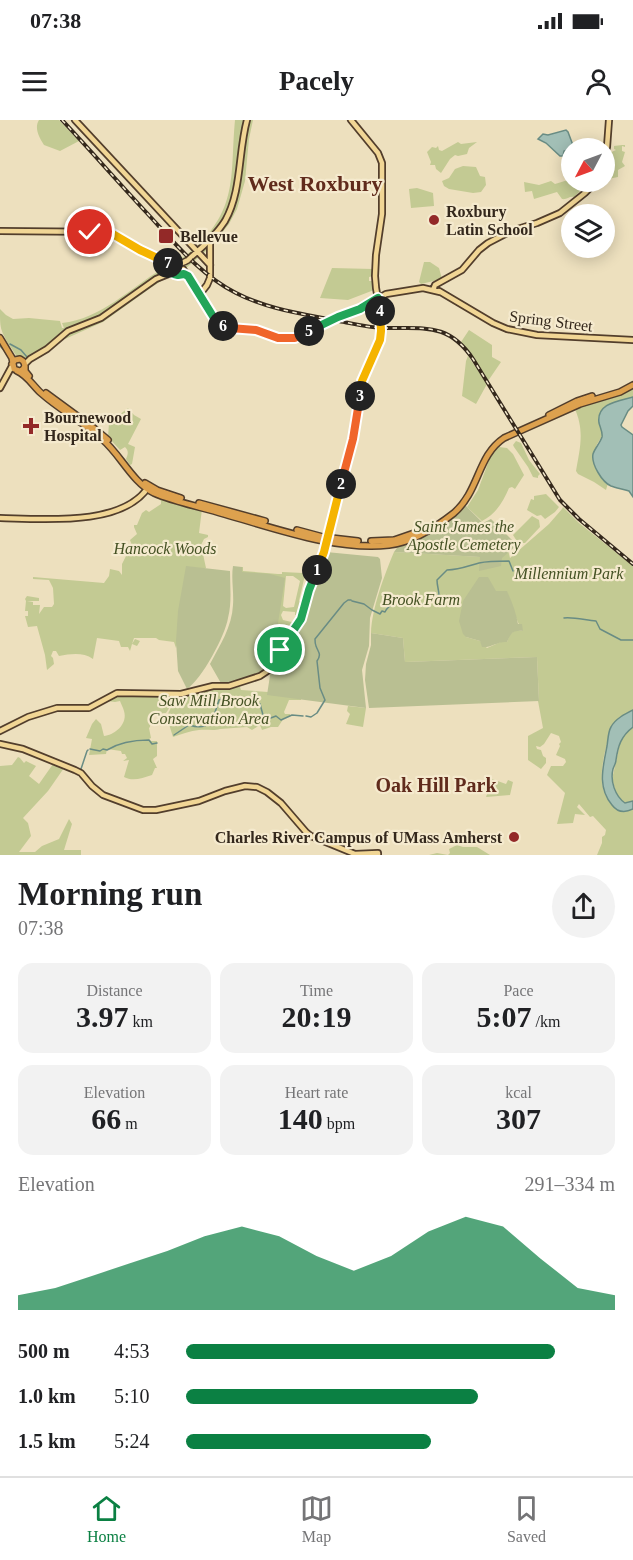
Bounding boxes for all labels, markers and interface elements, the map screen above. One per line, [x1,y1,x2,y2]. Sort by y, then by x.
text: 07:38 [30,8,81,33]
icon: menu [18,65,51,98]
icon: person [582,65,615,98]
text: Pacely [279,66,354,96]
north arrow [561,138,615,192]
map controls [561,138,615,258]
district label: West Roxbury [247,171,383,196]
place label: Roxbury Latin School [446,203,533,238]
button: layers [561,204,615,258]
pin [64,206,115,257]
marker: Roxbury Latin School [427,213,441,227]
icon: check [73,215,106,248]
marker: Bellevue [157,227,175,245]
place label: Bellevue [180,228,238,245]
pin: 7 [153,248,183,278]
text: 7 [164,254,172,271]
pin: 4 [365,296,395,326]
text: 4 [376,302,384,319]
street label: Spring Street [508,307,594,336]
pin: 6 [208,311,238,341]
pin: 5 [294,316,324,346]
text: 6 [219,317,227,334]
text: 5 [305,322,313,339]
pin: 3 [345,381,375,411]
text: 3 [356,387,364,404]
place label: Bournewood Hospital [44,409,131,445]
marker: Bournewood Hospital [22,417,40,435]
pin: 2 [326,469,356,499]
text: 2 [337,475,345,492]
park label: Saint James the Apostle Cemetery [406,518,522,554]
park label: Hancock Woods [113,540,216,557]
pin: 1 [302,555,332,585]
text: 1 [313,561,321,578]
park label: Millennium Park [514,565,624,582]
park label: Brook Farm [382,591,460,608]
pin [254,624,305,675]
icon: arrive [263,633,296,666]
park label: Saw Mill Brook Conservation Area [149,692,269,727]
district label: Oak Hill Park [375,774,497,796]
place label: Charles River Campus of UMass Amherst [215,829,503,847]
marker: Charles River Campus of UMass Amherst [507,830,521,844]
button: share [552,875,615,938]
text: Morning run [18,876,202,912]
text: 07:38 [18,917,64,939]
text: Distance [87,982,142,999]
text: Time [300,982,333,999]
text: Pace [503,982,534,999]
text: 3.97 [76,1000,129,1033]
text: 20:19 [282,1000,352,1033]
text: 5:07 [477,1000,532,1033]
text: km [129,1013,153,1030]
text: /km [532,1013,560,1030]
text: Elevation [84,1084,145,1101]
text: Heart rate [285,1084,348,1101]
text: kcal [505,1084,532,1101]
text: 66 [91,1102,121,1135]
text: 140 [278,1102,323,1135]
text: 307 [496,1102,541,1135]
text: m [121,1115,138,1132]
text: bpm [323,1115,355,1132]
text: Elevation [18,1173,95,1195]
text: 291–334 m [524,1173,615,1195]
text: 500 m [18,1340,70,1362]
text: 4:53 [114,1340,150,1362]
text: 1.0 km [18,1385,76,1407]
text: 5:10 [114,1385,150,1407]
text: 1.5 km [18,1430,76,1452]
text: 5:24 [114,1430,150,1452]
tab: Home [87,1492,126,1546]
tab: Map [300,1492,333,1546]
tab: Saved [507,1492,546,1546]

